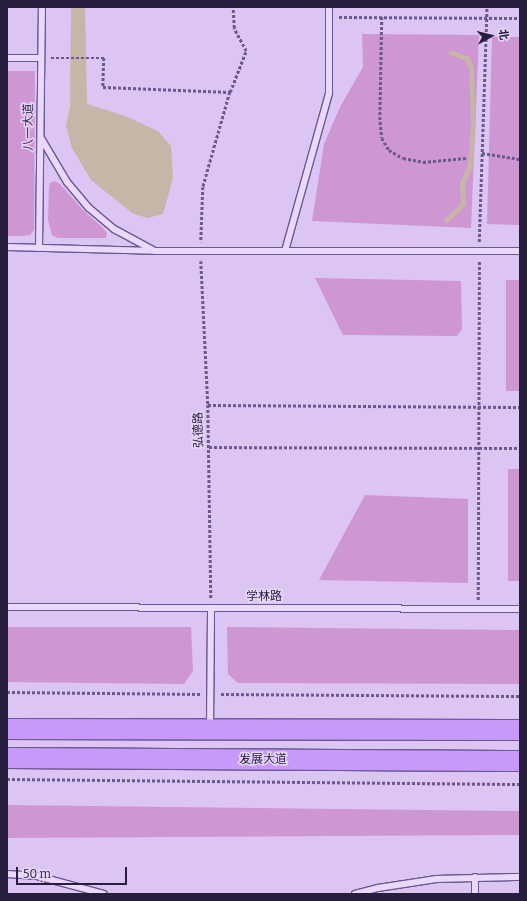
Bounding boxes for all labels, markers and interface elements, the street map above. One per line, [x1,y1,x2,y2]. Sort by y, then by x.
north arrow [471,16,511,56]
text: 北 [496,28,511,41]
street label: 八一大道 [22,103,36,151]
street label: 弘德路 [191,412,207,448]
street label: 学林路 [246,590,282,604]
street label: 发展大道 [239,753,287,767]
scale bar [18,859,129,885]
text: 50 m [23,867,51,881]

